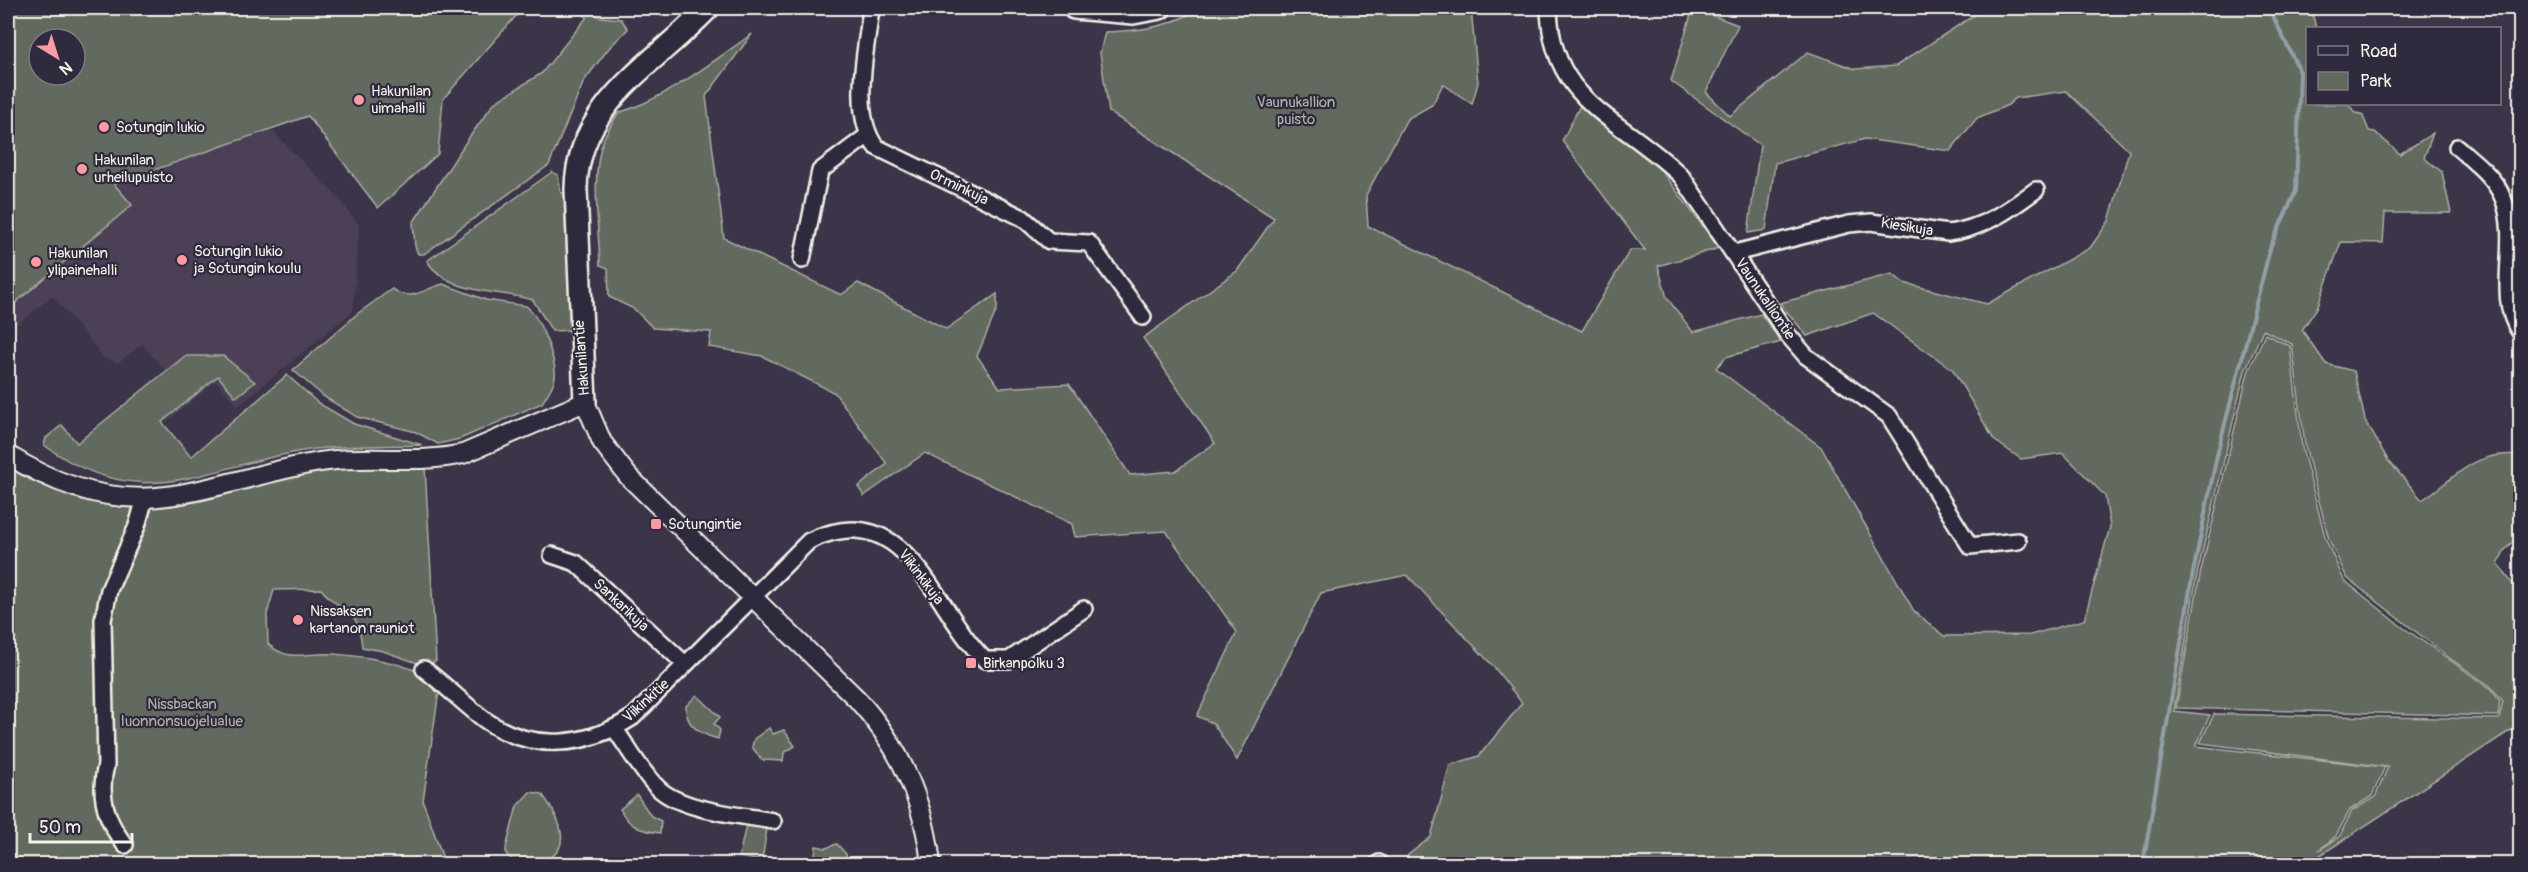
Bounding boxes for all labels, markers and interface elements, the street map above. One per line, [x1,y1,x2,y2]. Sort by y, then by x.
north arrow [27,27,87,87]
legend [2306,27,2501,105]
text: Road [2360,40,2397,63]
text: N [55,57,76,79]
text: Park [2360,70,2392,93]
place label: Hakunilan uimahalli [371,82,431,118]
marker: Hakunilan uimahalli [352,93,366,107]
park label: Vaunukallion puisto [1257,93,1335,129]
place label: Sotungin lukio [116,118,205,137]
marker: Sotungin lukio [97,120,111,134]
place label: Hakunilan urheilupuisto [94,151,173,187]
marker: Hakunilan urheilupuisto [75,162,89,176]
street label: Orminkuja [926,165,992,209]
street label: Kiesikuja [1879,213,1935,241]
place label: Sotungin lukio ja Sotungin koulu [193,242,301,278]
place label: Hakunilan ylipainehalli [47,244,117,280]
marker: Sotungin lukio ja Sotungin koulu [175,253,189,267]
street label: Vaunukalliontie [1731,254,1800,344]
marker: Hakunilan ylipainehalli [29,255,43,269]
street label: Hakunilantie [570,319,594,397]
place label: Sotungintie [668,515,742,534]
marker: Sotungintie [649,517,663,531]
street label: Viikinkikuja [894,545,948,609]
street label: Sankarikuja [589,574,653,636]
place label: Nissaksen kartanon rauniot [310,602,415,638]
marker: Nissaksen kartanon rauniot [291,613,305,627]
place label: Birkanpolku 3 [983,654,1065,673]
marker: Birkanpolku 3 [964,656,978,670]
street label: Viikinkitie [619,675,674,727]
park label: Nissbackan luonnonsuojelualue [121,695,244,731]
scale bar [30,806,132,844]
text: 50 m [39,816,81,839]

